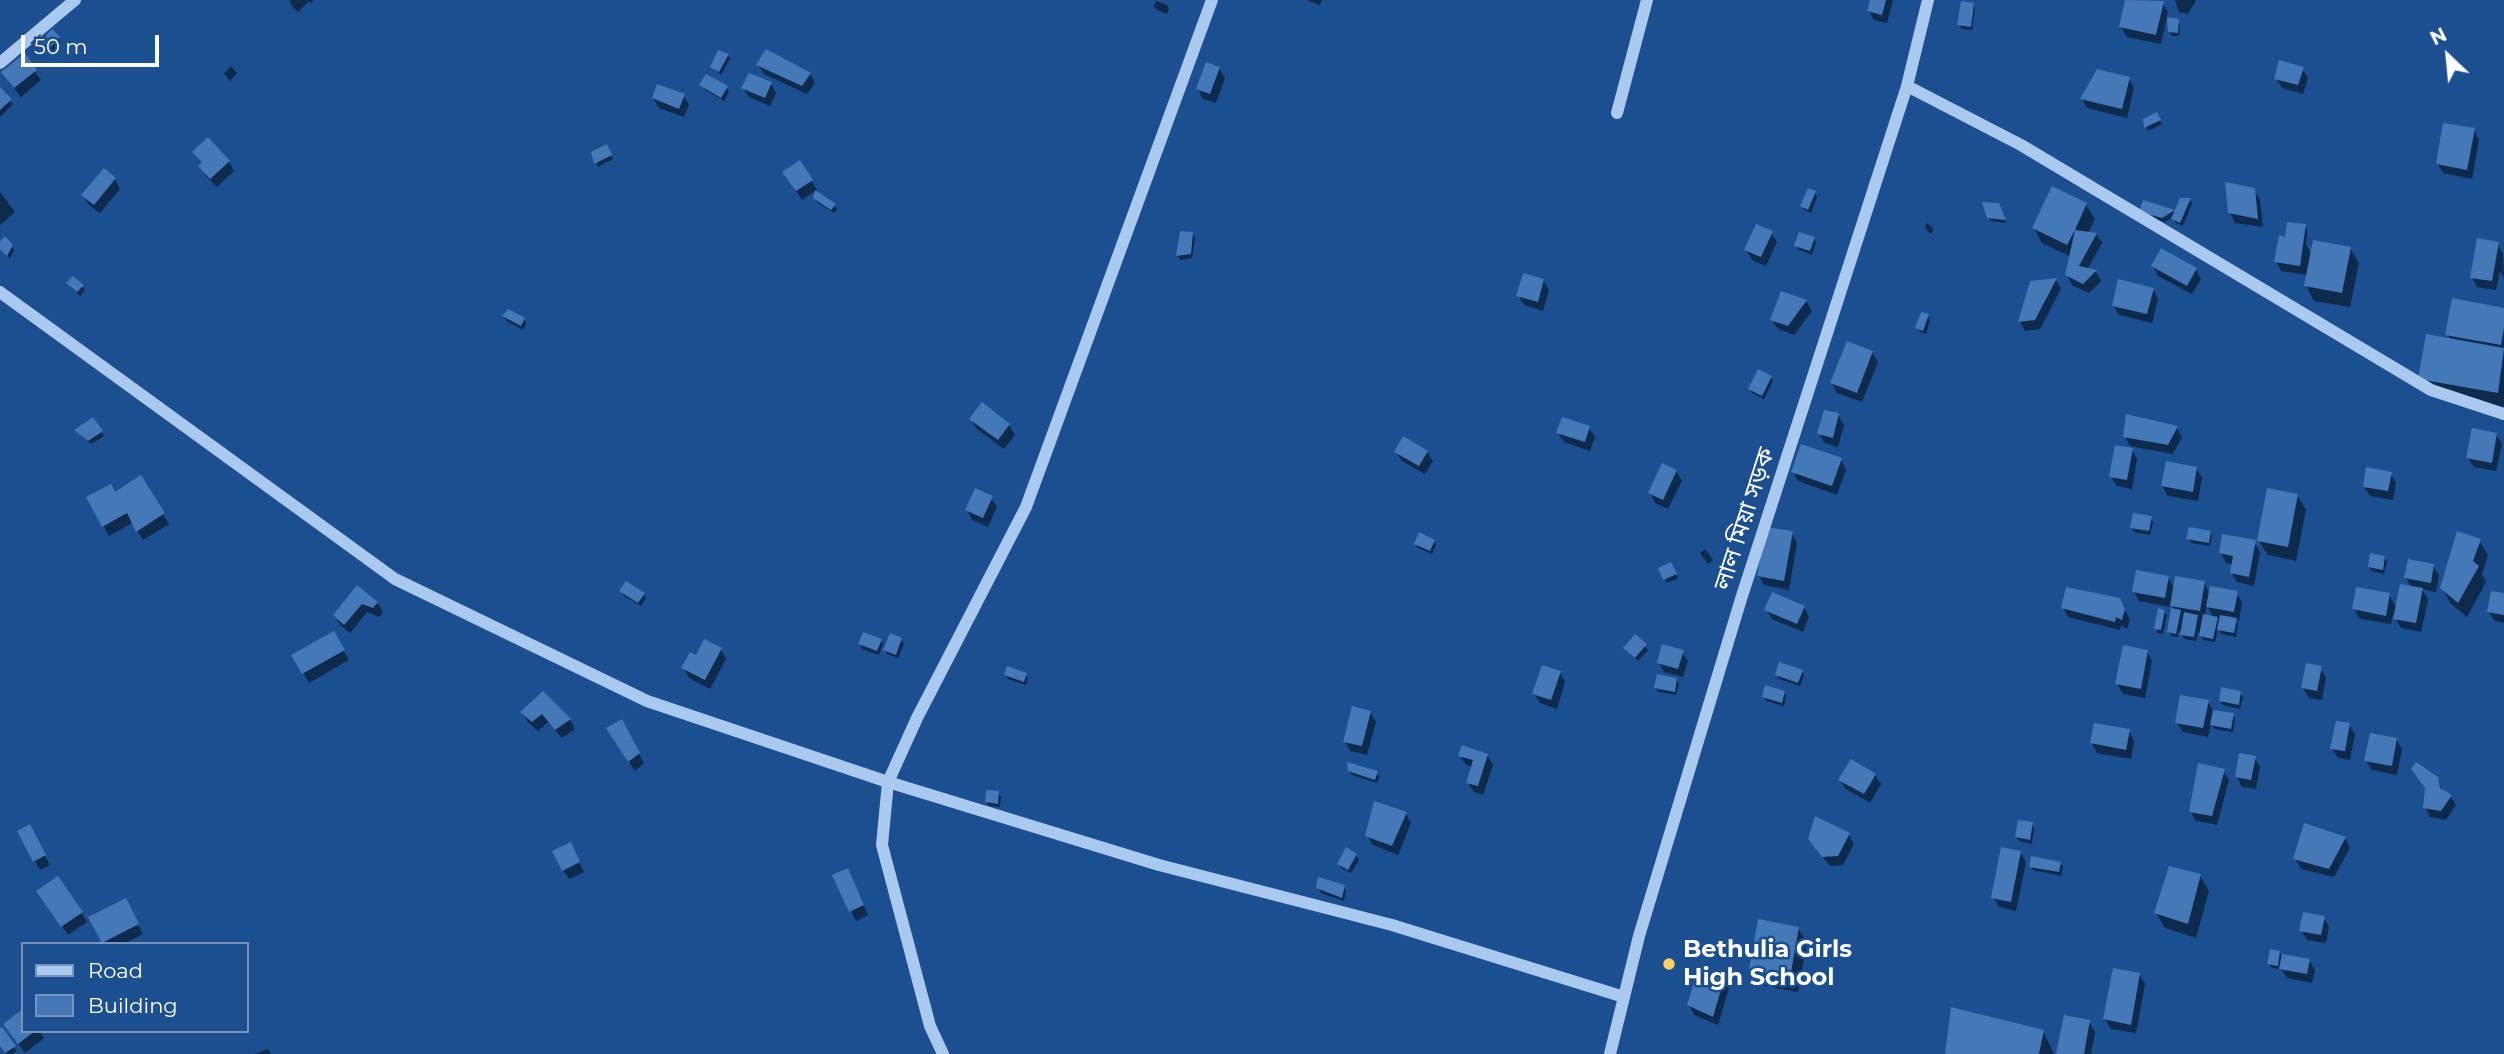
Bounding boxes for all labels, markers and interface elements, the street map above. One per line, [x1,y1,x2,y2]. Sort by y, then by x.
scale bar [24,21,163,65]
north arrow [2413,21,2483,91]
text: N [2427,23,2451,50]
text: 50 m [34,34,88,59]
street label: লাল মিয়া সড়ক [1708,444,1782,594]
place label: Bethulia Girls High School [1683,936,1852,992]
legend [21,942,248,1033]
marker: Bethulia Girls High School [1661,956,1677,972]
text: Road [88,958,143,983]
text: Building [88,993,178,1018]

